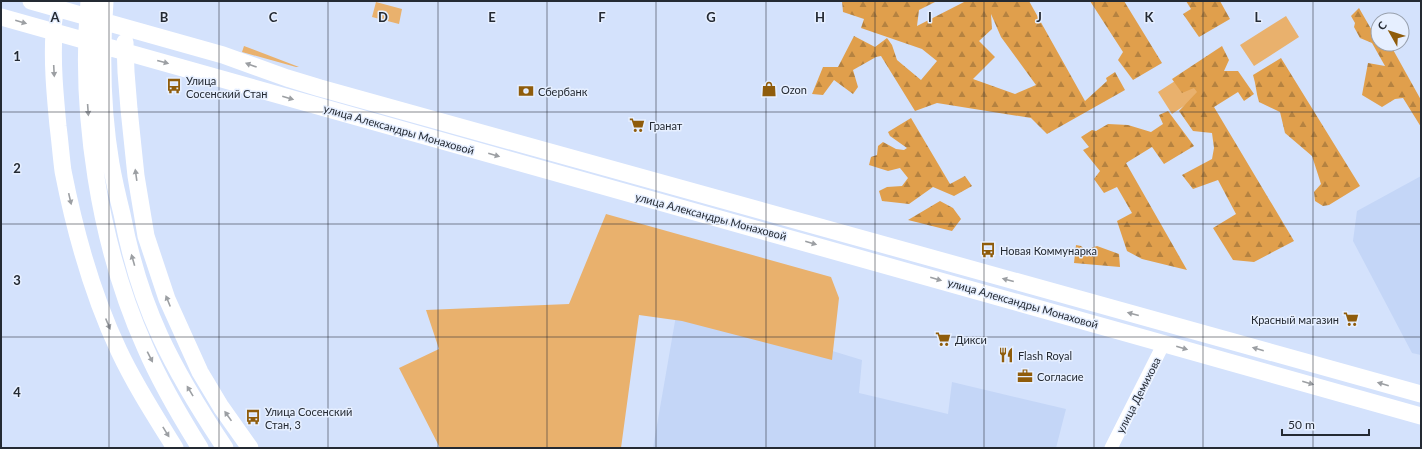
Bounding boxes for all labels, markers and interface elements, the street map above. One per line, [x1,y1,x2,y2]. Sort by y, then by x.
text: A [49,9,60,25]
text: B [160,9,169,25]
text: C [269,9,278,25]
text: D [378,9,388,25]
text: E [488,9,496,25]
text: F [598,9,606,25]
text: G [706,9,716,25]
text: H [815,9,825,25]
text: I [928,9,932,25]
text: J [1036,9,1042,25]
text: K [1145,9,1155,25]
text: L [1255,9,1262,25]
north arrow [1370,12,1410,52]
text: С [1374,18,1390,32]
one-way arrow [15,19,27,25]
text: 1 [13,48,21,64]
one-way arrow [157,59,169,65]
one-way arrow [244,62,256,68]
one-way arrow [50,65,57,77]
place label: Улица Сосенский Стан [186,74,267,100]
bus stop icon: Улица Сосенский Стан [165,77,183,95]
shop icon: Ozon [760,80,778,98]
bank icon: Сбербанк [517,82,535,100]
place label: Ozon [781,83,807,96]
place label: Сбербанк [538,85,588,98]
one-way arrow [282,95,294,101]
street label: улица Александры Монаховой [322,101,476,157]
one-way arrow [85,104,92,116]
supermarket icon: Гранат [628,116,646,134]
place label: Гранат [649,119,683,132]
one-way arrow [488,153,500,159]
text: 2 [13,160,21,176]
one-way arrow [133,169,139,181]
street label: улица Александры Монаховой [634,190,788,242]
one-way arrow [67,193,73,206]
one-way arrow [805,241,817,247]
bus stop icon: Новая Коммунарка [979,241,997,259]
place label: Новая Коммунарка [1000,244,1097,257]
one-way arrow [130,253,136,265]
text: 3 [13,272,21,288]
street label: улица Александры Монаховой [946,275,1100,331]
one-way arrow [930,276,942,282]
one-way arrow [1001,276,1014,282]
one-way arrow [164,294,170,306]
supermarket icon: Красный магазин [1342,310,1360,328]
one-way arrow [1127,311,1139,317]
place label: Красный магазин [1251,313,1339,326]
one-way arrow [105,318,111,330]
supermarket icon: Дикси [934,330,952,348]
place label: Дикси [955,333,987,346]
one-way arrow [1177,345,1189,351]
restaurant icon: Flash Royal [997,346,1015,364]
one-way arrow [1252,346,1264,352]
place label: Flash Royal [1018,349,1072,362]
one-way arrow [146,351,153,362]
street label: улица Демихова [1113,355,1163,435]
office icon: Согласие [1016,367,1034,385]
place label: Согласие [1037,370,1084,383]
one-way arrow [1302,380,1314,386]
one-way arrow [1377,381,1389,387]
text: 4 [13,384,21,400]
one-way arrow [186,385,193,397]
place label: Улица Сосенский Стан, 3 [265,405,352,431]
bus stop icon: Улица Сосенский Стан, 3 [244,408,262,426]
one-way arrow [224,411,232,421]
scale bar [1282,411,1369,437]
text: 50 m [1288,417,1315,432]
one-way arrow [162,426,169,438]

